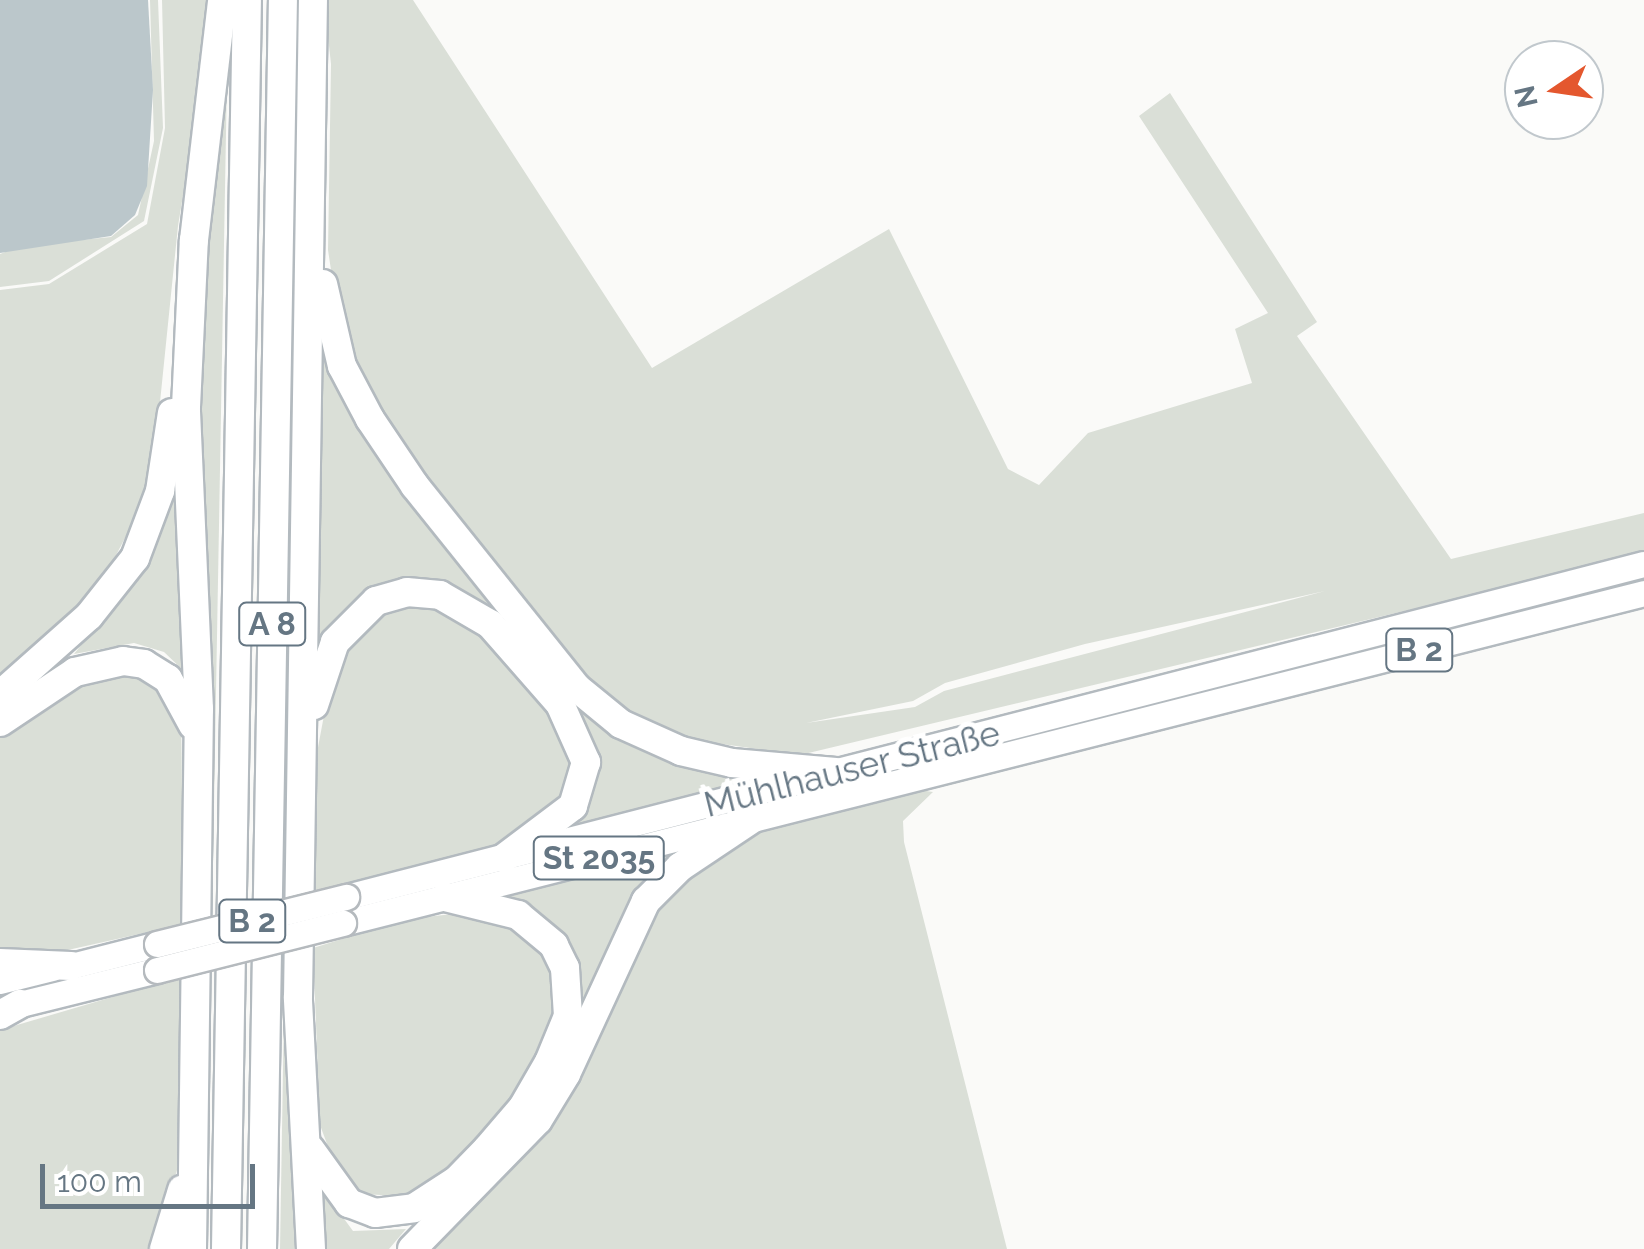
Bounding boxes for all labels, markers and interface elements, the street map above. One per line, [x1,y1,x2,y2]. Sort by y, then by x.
north arrow [1504,40,1604,140]
text: N [1508,82,1545,111]
road number: A 8 [237,597,307,651]
road number: B 2 [1384,623,1454,677]
street label: Mühlhauser Straße [699,712,1005,826]
road number: St 2035 [532,831,666,885]
road number: B 2 [217,894,287,948]
scale bar [45,1144,260,1206]
text: 100 m [57,1164,142,1199]

